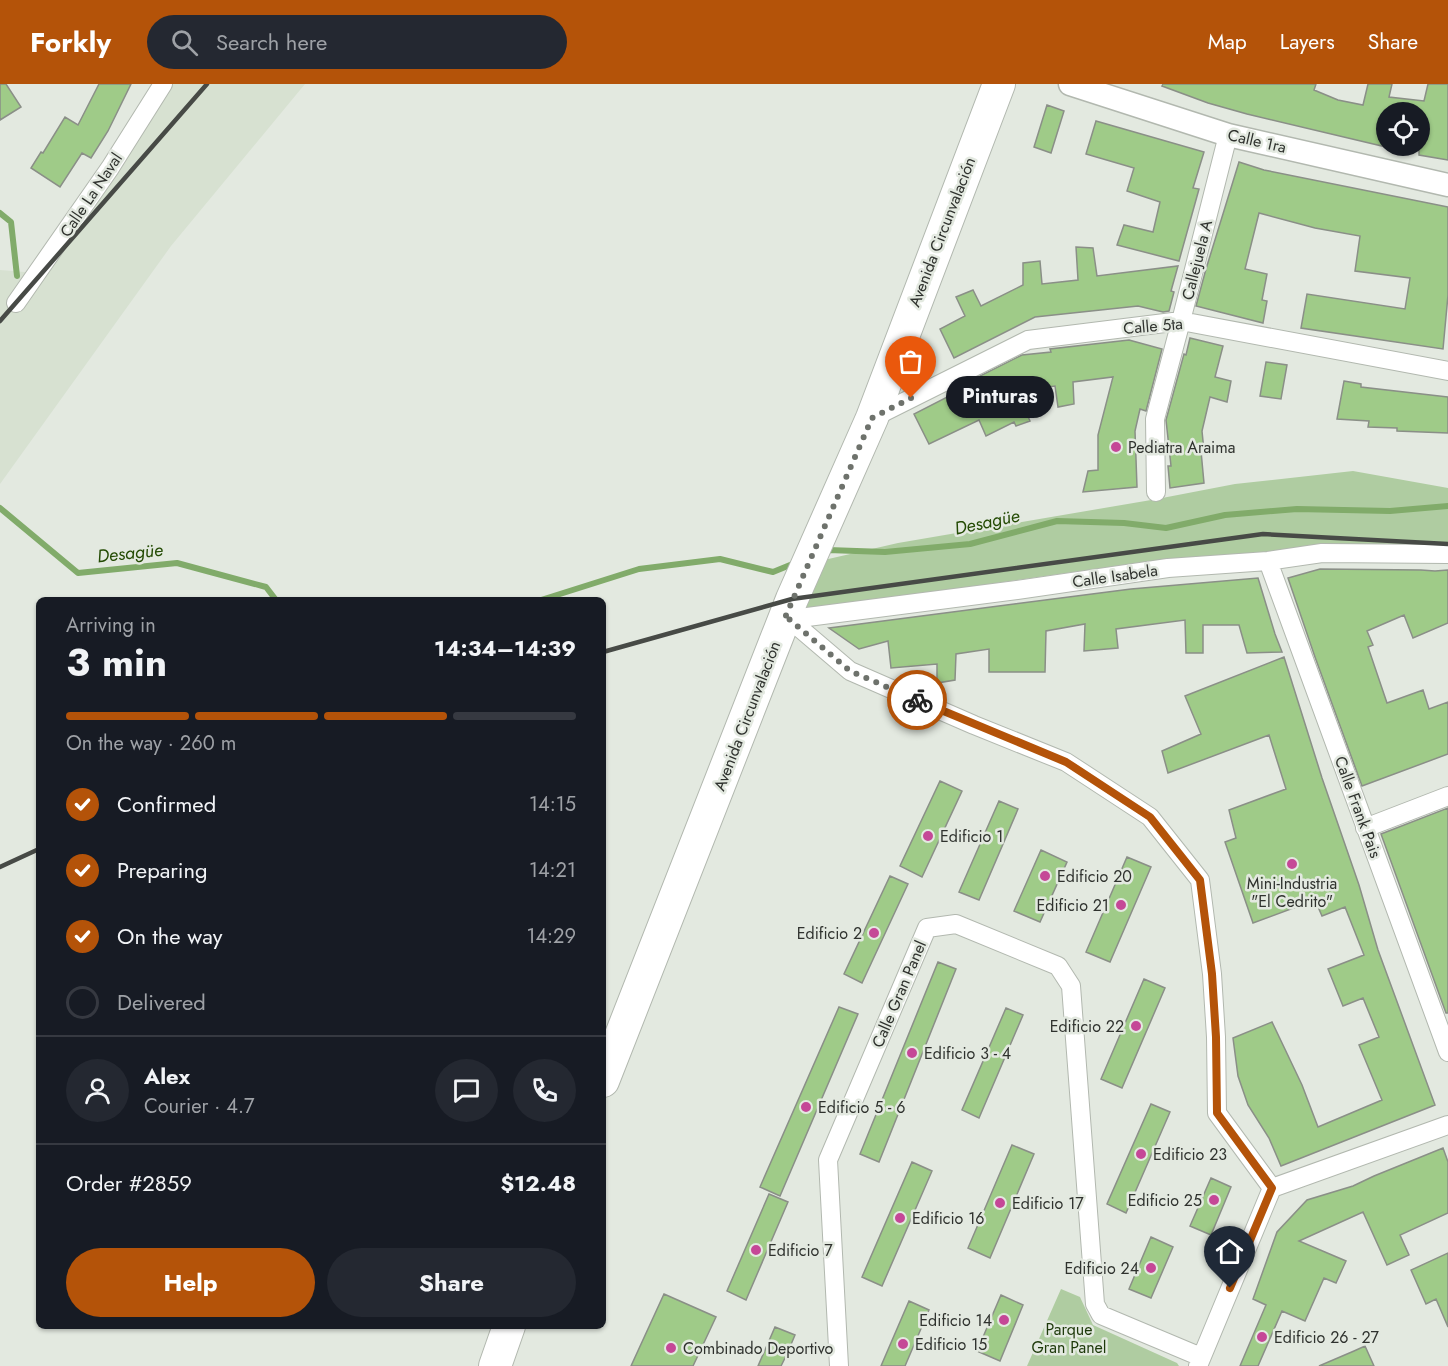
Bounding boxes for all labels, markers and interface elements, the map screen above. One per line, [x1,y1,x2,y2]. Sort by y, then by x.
search box [147,15,567,69]
text: Forkly [30,22,111,63]
icon: search [168,26,201,59]
text: Search here [216,26,327,58]
text: Map [1208,27,1247,57]
text: Layers [1280,27,1335,57]
text: Share [1368,27,1418,57]
map controls [1376,102,1430,156]
button: locate [1376,102,1430,156]
street label: Calle 1ra [1225,123,1289,159]
street label: Calle La Naval [54,148,128,242]
street label: Avenida Circunvalación [903,154,981,310]
street label: Callejuela A [1176,217,1218,302]
street label: Calle 5ta [1122,312,1184,340]
pin [885,336,936,398]
icon: bag [894,345,927,378]
callout: Pinturas [947,377,1055,419]
text: Pinturas [962,382,1038,411]
place label: Pediatra Araima [1128,436,1235,459]
marker: Pediatra Araima [1109,440,1123,454]
water label: Desagüe [952,502,1022,542]
water label: Desagüe [96,537,164,569]
street label: Calle Isabela [1071,559,1159,593]
text: Arriving in [66,611,156,640]
text: 14:34–14:39 [434,632,576,664]
text: 3 min [66,634,167,691]
street label: Avenida Circunvalación [708,638,786,794]
courier [887,670,947,730]
icon: bike [901,684,934,717]
text: On the way · 260 m [66,729,236,758]
street label: Calle Frank Pais [1329,753,1387,861]
icon: check [66,788,99,821]
text: Confirmed [117,788,216,820]
text: 14:15 [529,790,576,819]
place label: Edificio 1 [940,825,1003,848]
marker: Edificio 1 [921,829,935,843]
icon: check [66,854,99,887]
text: Preparing [117,854,208,886]
text: 14:21 [529,856,576,885]
marker: Mini-Industria "El Cedrito" [1285,857,1299,871]
place label: Edificio 20 [1057,865,1132,888]
marker: Edificio 20 [1038,869,1052,883]
place label: Mini-Industria "El Cedrito" [1247,872,1337,913]
place label: Edificio 21 [1037,894,1109,917]
marker: Edificio 21 [1114,898,1128,912]
icon: check [66,920,99,953]
text: On the way [117,920,222,952]
text: 14:29 [526,922,576,951]
place label: Edificio 2 [797,922,862,945]
marker: Edificio 2 [867,926,881,940]
street label: Calle Gran Panel [866,937,932,1051]
text: Delivered [117,986,206,1018]
place label: Edificio 22 [1050,1015,1124,1038]
marker: Edificio 22 [1129,1019,1143,1033]
place label: Edificio 3 - 4 [924,1042,1011,1065]
marker: Edificio 3 - 4 [905,1046,919,1060]
button: person [66,1059,129,1122]
button: chat [435,1059,498,1122]
button: phone [513,1059,576,1122]
text: Alex [144,1060,190,1092]
text: Courier · 4.7 [144,1092,255,1121]
place label: Edificio 5 - 6 [818,1096,905,1119]
marker: Edificio 5 - 6 [799,1100,813,1114]
place label: Edificio 23 [1153,1143,1227,1166]
marker: Edificio 23 [1134,1147,1148,1161]
text: Order #2859 [66,1167,192,1199]
text: $12.48 [500,1167,576,1199]
place label: Edificio 25 [1128,1189,1202,1212]
place label: Edificio 17 [1012,1192,1084,1215]
marker: Edificio 25 [1207,1193,1221,1207]
marker: Edificio 17 [993,1196,1007,1210]
place label: Edificio 16 [912,1207,985,1230]
marker: Edificio 16 [893,1211,907,1225]
pin [1204,1226,1255,1288]
icon: home [1213,1235,1246,1268]
place label: Edificio 7 [768,1239,833,1262]
marker: Edificio 7 [749,1243,763,1257]
button: Help [66,1248,315,1317]
button: Share [327,1248,576,1317]
place label: Edificio 24 [1064,1257,1139,1280]
marker: Edificio 24 [1144,1261,1158,1275]
place label: Edificio 14 [919,1309,992,1332]
marker: Edificio 14 [997,1313,1011,1327]
park label: Parque Gran Panel [1031,1318,1107,1359]
place label: Edificio 26 - 27 [1274,1326,1380,1349]
marker: Edificio 26 - 27 [1255,1330,1269,1344]
place label: Edificio 15 [915,1333,987,1356]
place label: Combinado Deportivo [683,1337,833,1360]
marker: Edificio 15 [896,1337,910,1351]
marker: Combinado Deportivo [664,1341,678,1355]

